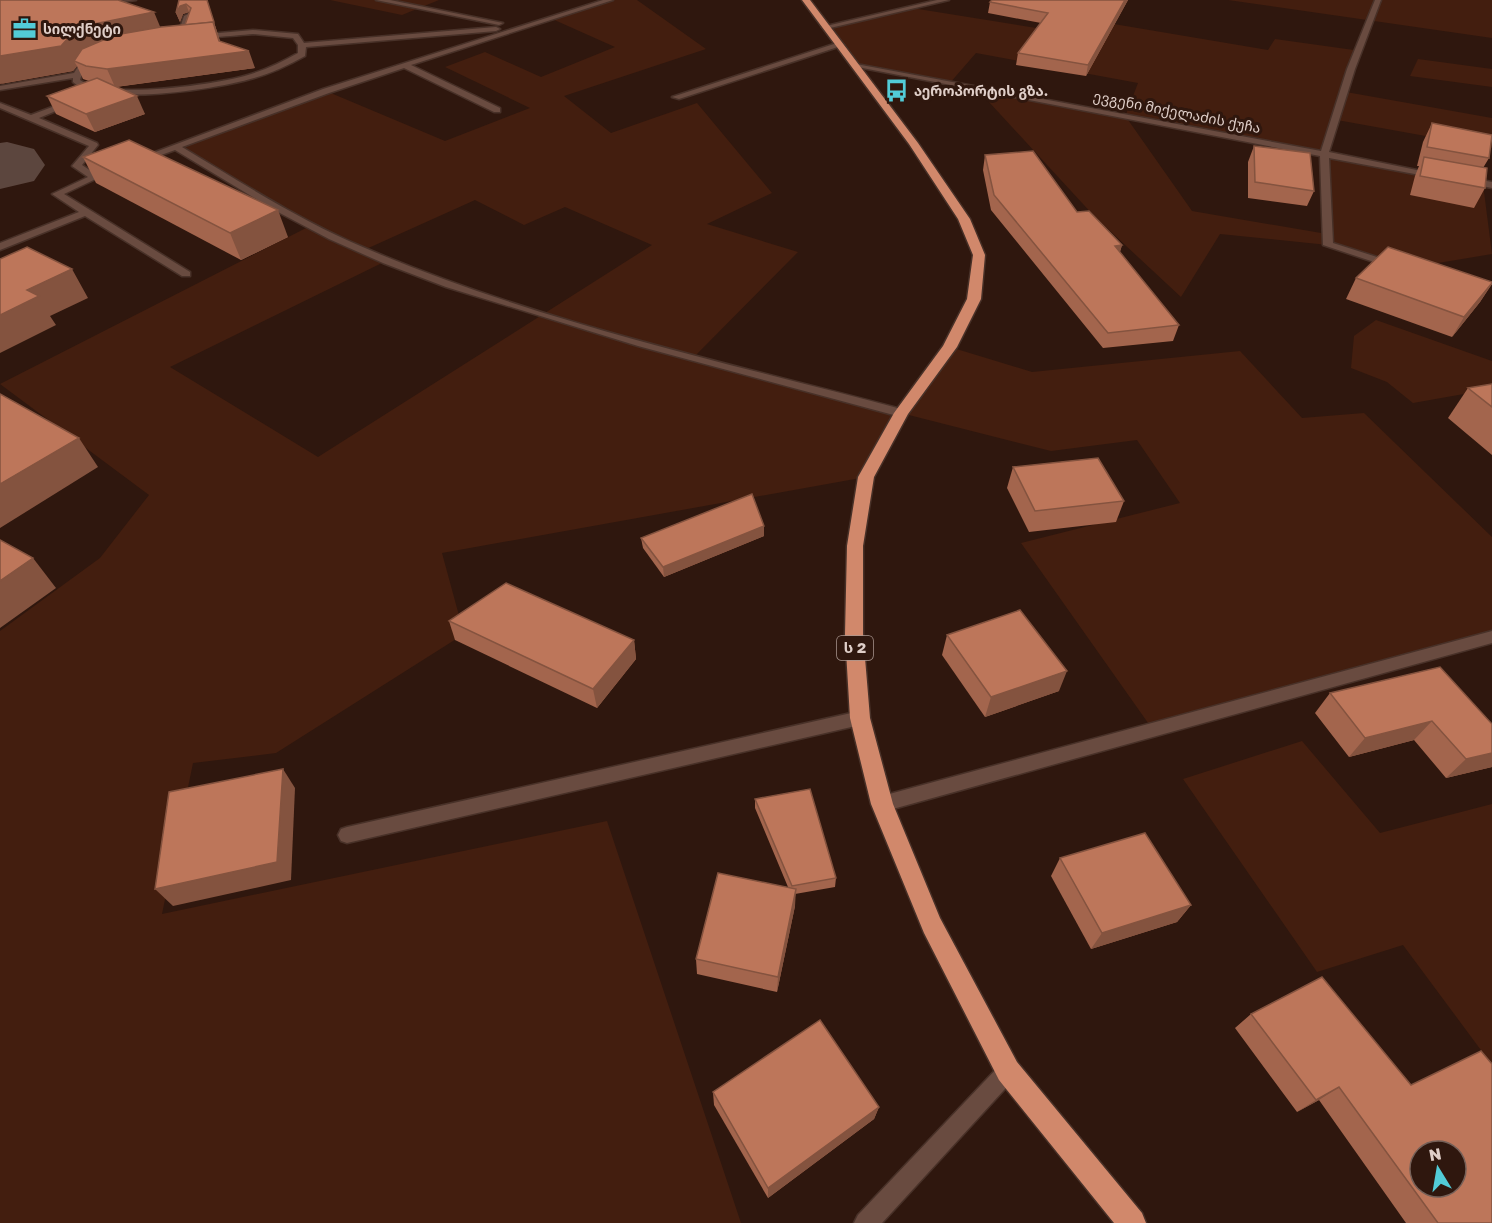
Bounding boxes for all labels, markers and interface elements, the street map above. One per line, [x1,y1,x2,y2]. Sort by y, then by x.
office icon: სილქნეტი [12,16,38,42]
place label: სილქნეტი [43,20,121,38]
bus stop icon: აეროპორტის გზა. [883,78,909,104]
place label: აეროპორტის გზა. [914,82,1048,100]
street label: ევგენი მიქელაძის ქუჩა [1092,87,1262,137]
road number: ს 2 [837,636,873,660]
north arrow [1408,1139,1468,1199]
text: N [1427,1143,1443,1165]

